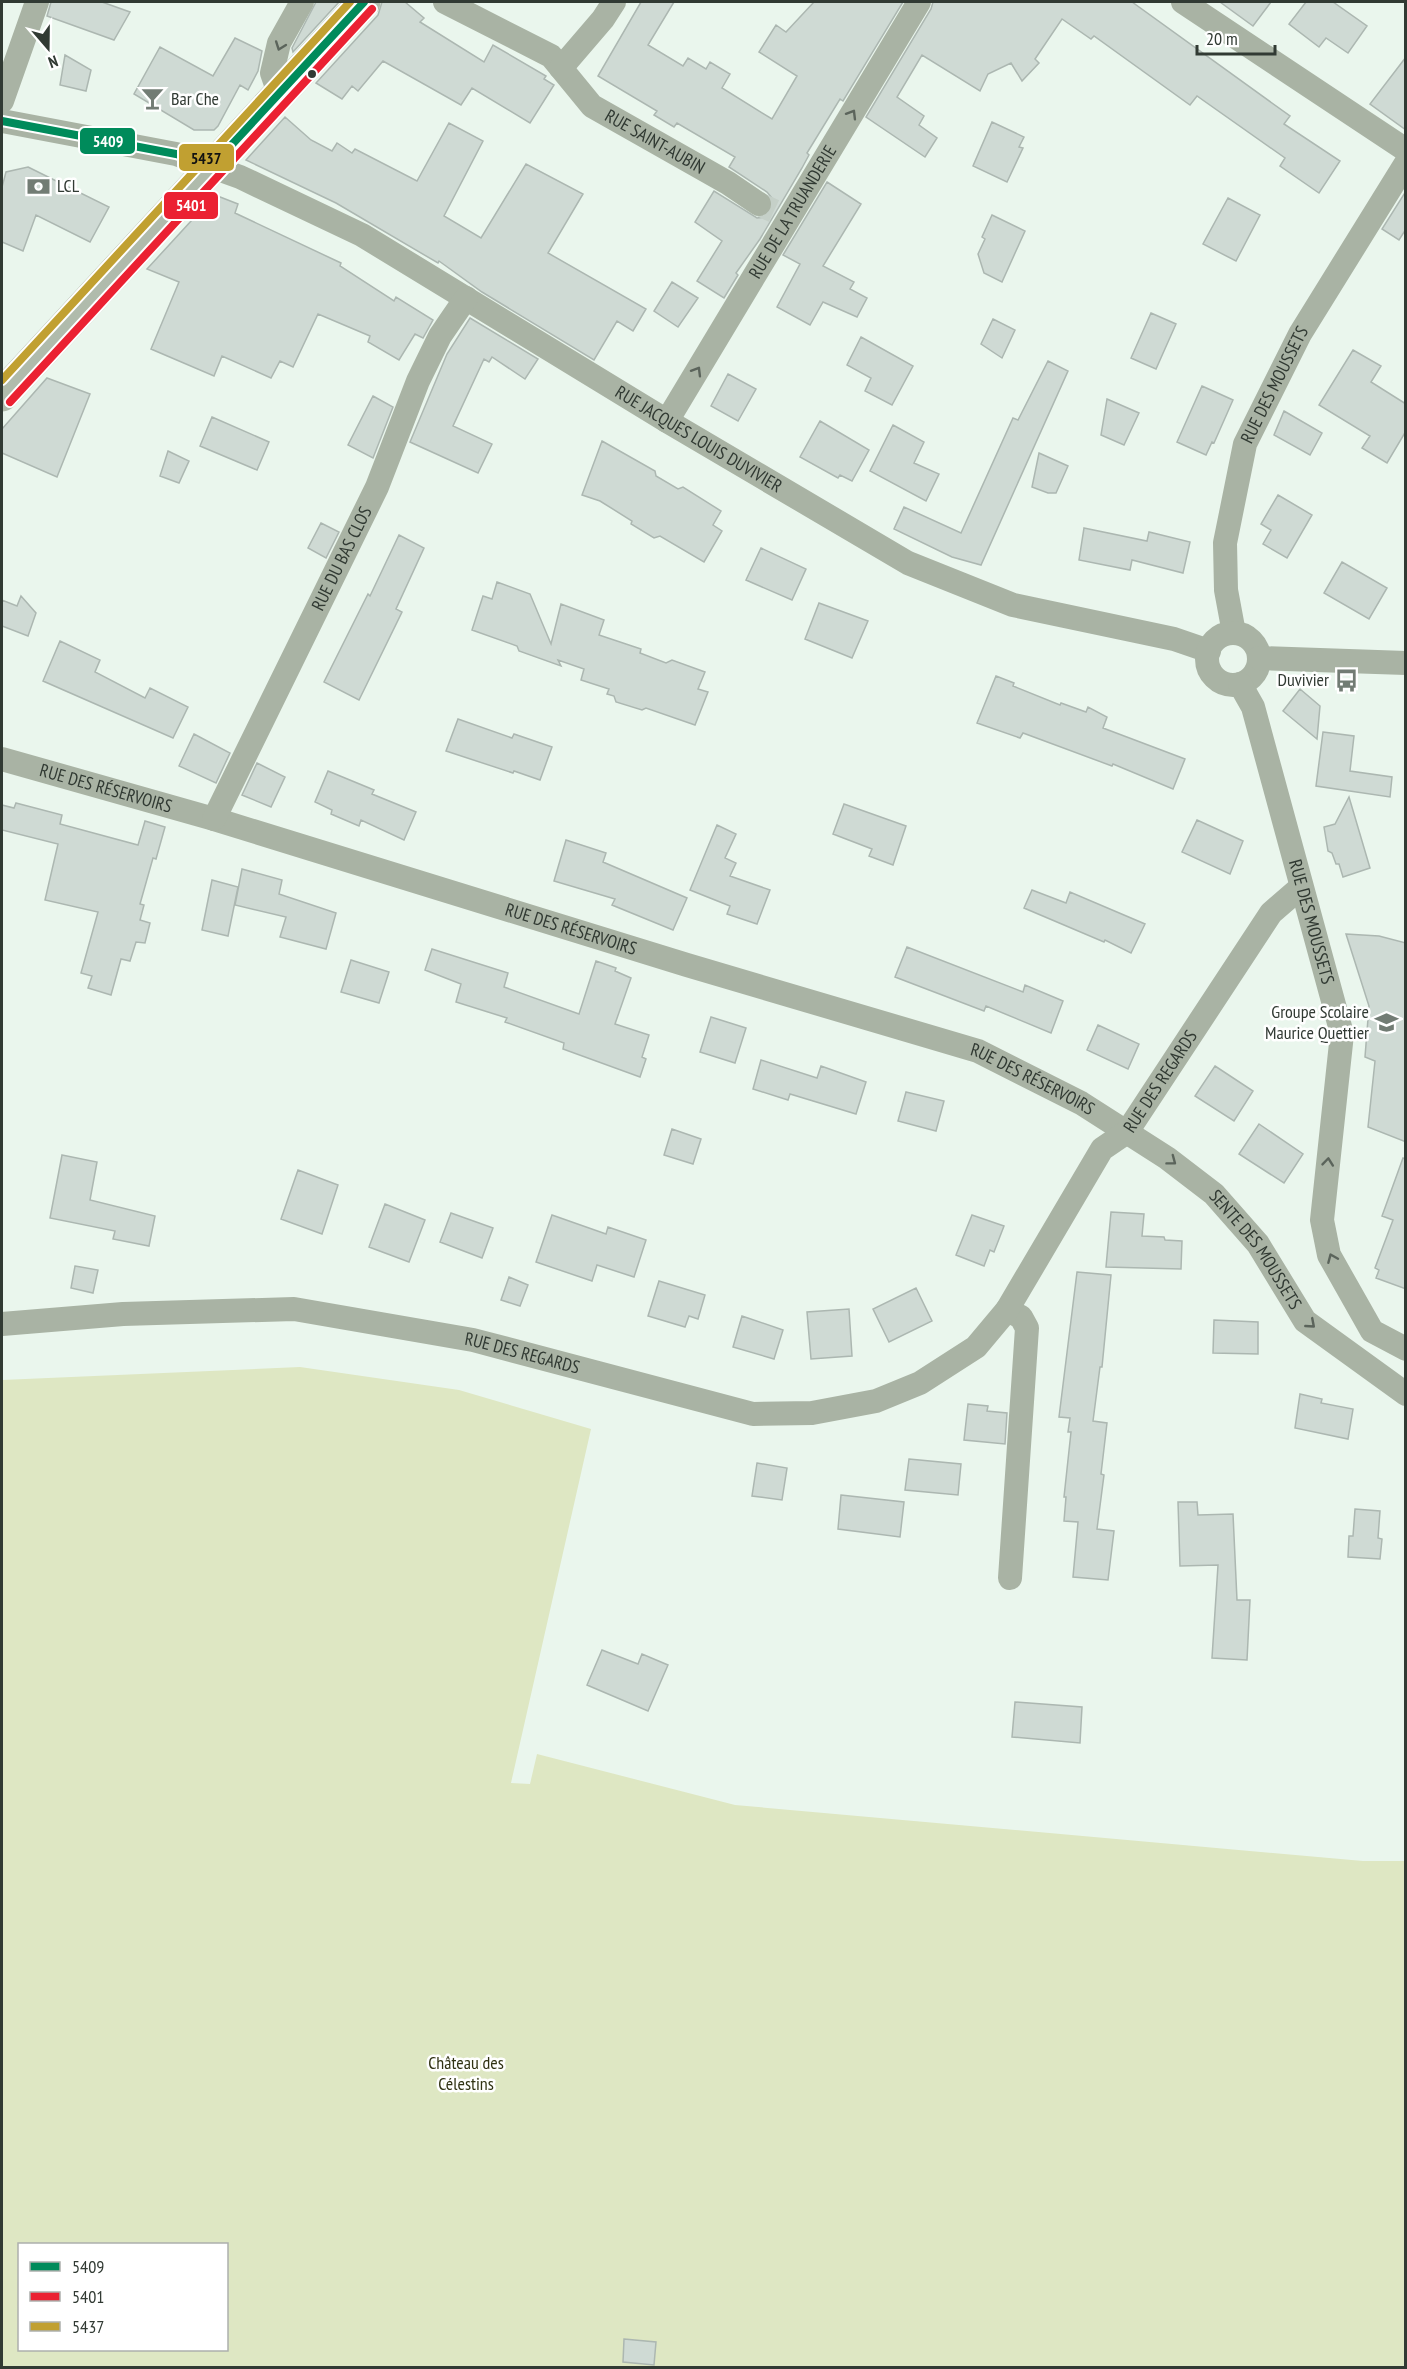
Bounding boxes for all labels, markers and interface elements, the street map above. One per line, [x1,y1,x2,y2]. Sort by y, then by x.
north arrow [18,18,78,78]
scale bar [1197,18,1275,56]
text: 20 m [1206,27,1238,50]
one-way arrow [274,40,287,51]
text: N [46,51,61,73]
unlabelled marker [306,68,318,80]
bar icon: Bar Che [140,86,166,112]
place label: Bar Che [171,87,219,110]
street label: RUE SAINT-AUBIN [601,104,709,179]
one-way arrow [844,110,856,120]
line badge: 5409 [79,127,136,155]
text: 5409 [93,131,123,151]
street label: RUE DE LA TRUANDERIE [743,141,841,282]
line badge: 5437 [178,143,235,172]
text: 5437 [191,148,221,168]
bank icon: LCL [26,173,52,199]
place label: LCL [57,174,80,197]
line badge: 5401 [163,191,219,220]
text: 5401 [176,195,206,215]
street label: RUE DES MOUSSETS [1235,321,1313,447]
one-way arrow [690,367,702,377]
street label: RUE JACQUES LOUIS DUVIVIER [611,380,787,498]
street label: RUE DU BAS CLOS [306,502,377,614]
bus stop icon: Duvivier [1334,667,1360,693]
place label: Duvivier [1278,668,1329,691]
street label: RUE DES RÉSERVOIRS [37,758,175,818]
street label: RUE DES MOUSSETS [1284,857,1340,987]
street label: RUE DES RÉSERVOIRS [503,898,640,960]
place label: Groupe Scolaire Maurice Quettier [1265,1000,1369,1044]
school or university icon: Groupe Scolaire Maurice Quettier [1374,1009,1400,1035]
street label: RUE DES REGARDS [1118,1025,1202,1137]
street label: RUE DES RÉSERVOIRS [968,1037,1100,1120]
one-way arrow [1165,1154,1176,1165]
one-way arrow [1321,1157,1334,1166]
street label: SENTE DES MOUSSETS [1204,1185,1307,1314]
one-way arrow [1327,1253,1339,1264]
one-way arrow [1304,1317,1315,1328]
street label: RUE DES REGARDS [463,1327,582,1379]
park label: Château des Célestins [428,2051,504,2095]
legend [18,2243,228,2351]
text: 5409 [72,2255,104,2278]
text: 5401 [72,2285,104,2308]
text: 5437 [72,2315,104,2338]

